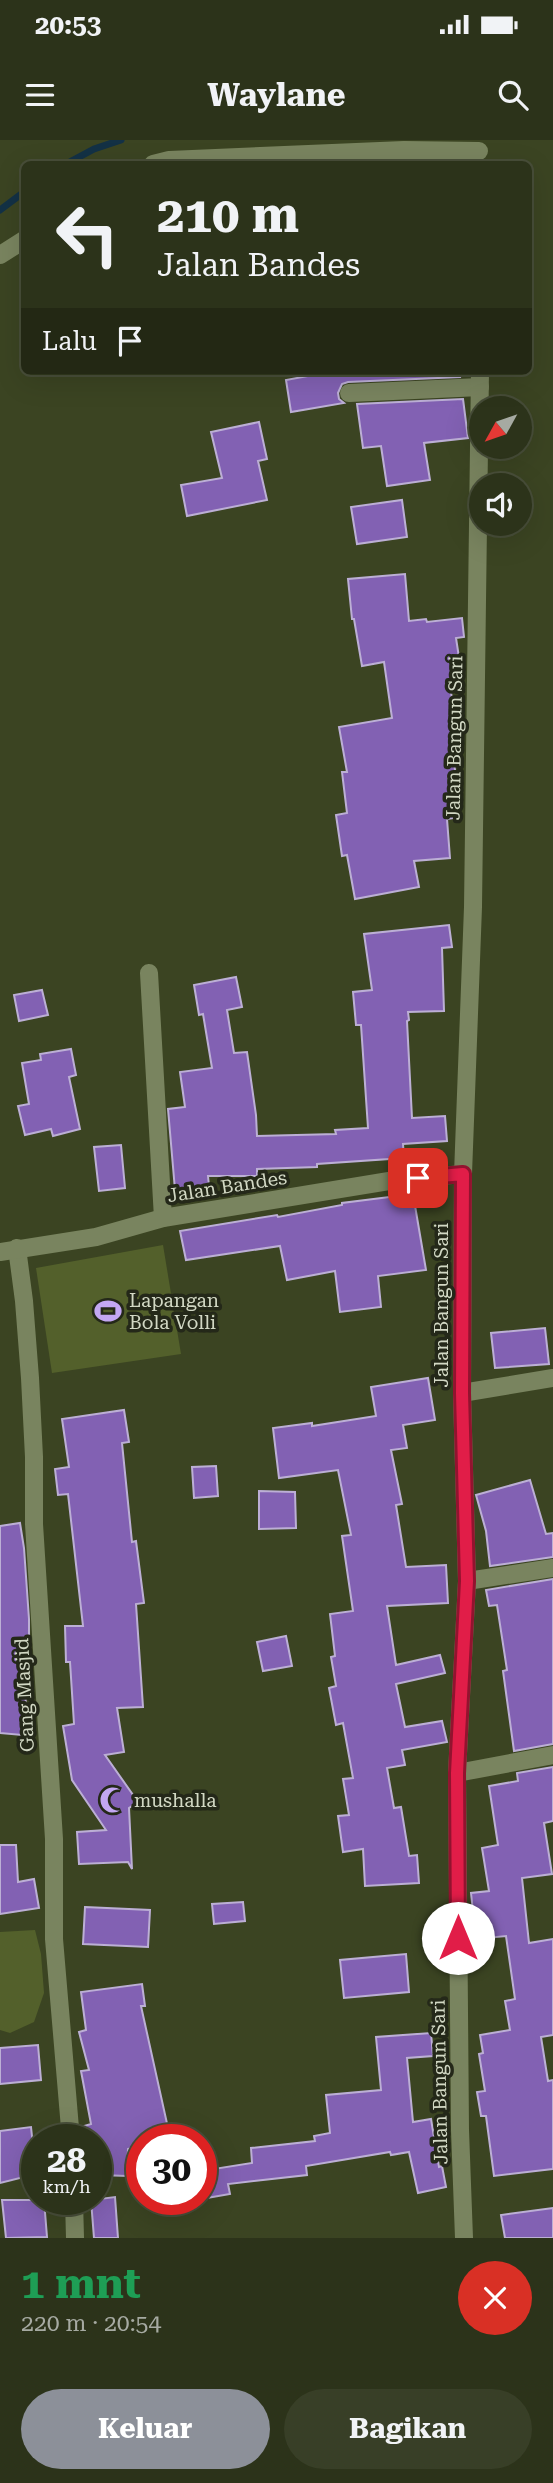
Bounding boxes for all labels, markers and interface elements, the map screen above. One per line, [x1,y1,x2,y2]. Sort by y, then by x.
text: 20:53 [35,10,101,40]
icon: menu [21,76,59,114]
text: Waylane [207,76,346,114]
icon: search [494,76,532,114]
text: 210 m [157,187,299,244]
icon: left [42,189,133,280]
text: Jalan Bandes [157,246,360,284]
icon: arrive [111,322,149,360]
text: Lalu [42,326,97,356]
north arrow [469,396,532,458]
map controls [469,396,532,536]
button: sound [469,473,532,536]
street label: Jalan Bangun Sari [442,655,467,821]
pin [388,1148,448,1208]
icon: arrive [399,1159,437,1197]
street label: Jalan Bandes [166,1166,288,1207]
street label: Jalan Bangun Sari [430,1223,453,1387]
place label: Lapangan Bola Volli [129,1289,219,1334]
sports icon: Lapangan Bola Volli [93,1296,123,1326]
street label: Gang Masjid [10,1637,39,1753]
mosque icon: mushalla [98,1785,128,1815]
place label: mushalla [134,1789,217,1812]
position arrow [421,1901,495,1975]
street label: Jalan Bangun Sari [427,1999,452,2165]
speed limit sign: 30 [126,2124,217,2215]
text: 28 [47,2140,86,2181]
text: km/h [42,2176,91,2197]
text: 1 mnt [21,2259,141,2308]
button: close [458,2261,532,2335]
text: 220 m · 20:54 [21,2310,161,2337]
button: Keluar [21,2389,270,2469]
button: Bagikan [284,2389,532,2469]

